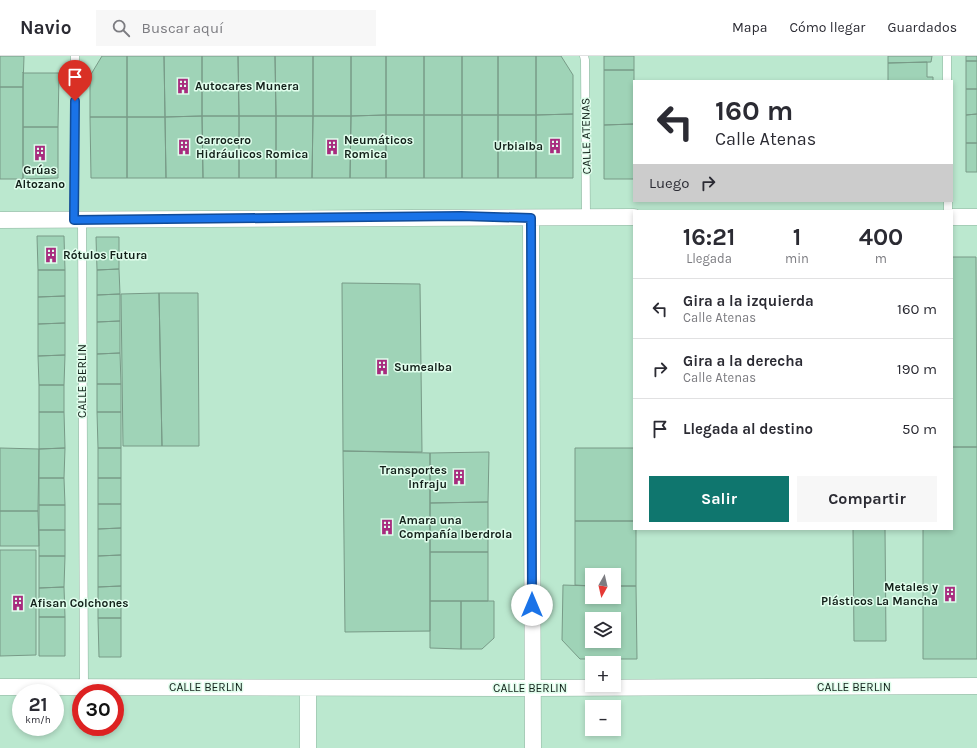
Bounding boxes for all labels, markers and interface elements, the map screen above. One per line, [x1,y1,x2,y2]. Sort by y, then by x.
search box [96,10,376,46]
text: Navio [20,17,72,39]
icon: search [110,17,132,39]
text: Buscar aquí [142,19,223,37]
text: Mapa [732,19,767,36]
text: Cómo llegar [789,19,865,36]
text: Guardados [887,19,957,36]
pin [58,60,92,101]
icon: arrive [64,66,86,88]
building icon: Autocares Munera [174,77,192,95]
place label: Autocares Munera [195,79,299,93]
text: 160 m [715,94,793,127]
icon: left [649,96,701,148]
street label: CALLE ATENAS [578,98,594,174]
text: Calle Atenas [715,128,816,150]
place label: Carrocero Hidráulicos Romica [196,133,308,161]
place label: Neumáticos Romica [344,133,413,161]
building icon: Urbialba [546,137,564,155]
building icon: Carrocero Hidráulicos Romica [175,138,193,156]
building icon: Neumáticos Romica [323,138,341,156]
place label: Urbialba [494,139,543,153]
building icon: Grúas Altozano [31,144,49,162]
place label: Grúas Altozano [15,163,65,191]
icon: right [697,172,719,194]
text: Luego [649,174,689,192]
text: 16:21 [683,223,735,251]
text: 1 [793,223,801,251]
text: 400 [859,223,903,251]
building icon: Rótulos Futura [42,246,60,264]
place label: Rótulos Futura [63,248,147,262]
text: Llegada [686,251,732,266]
text: min [785,251,809,266]
text: m [875,251,887,266]
text: Gira a la izquierda [683,292,814,310]
icon: left [649,298,671,320]
text: 160 m [897,300,937,318]
text: Calle Atenas [683,310,756,325]
street label: CALLE BERLIN [75,344,89,418]
text: Gira a la derecha [683,352,803,370]
building icon: Sumealba [373,358,391,376]
icon: right [649,358,671,380]
place label: Sumealba [394,360,452,374]
text: 190 m [897,360,937,378]
text: Calle Atenas [683,370,756,385]
icon: arrive [649,418,671,440]
text: Llegada al destino [683,420,813,438]
text: 50 m [902,420,937,438]
place label: Transportes Infraju [380,463,447,491]
building icon: Transportes Infraju [450,468,468,486]
button: Salir [649,476,789,522]
button: Compartir [797,476,937,522]
place label: Amara una Compañía Iberdrola [399,513,512,541]
building icon: Amara una Compañía Iberdrola [378,518,396,536]
north arrow [585,568,621,604]
map controls [585,568,621,736]
place label: Metales y Plásticos La Mancha [821,580,938,608]
position arrow [511,584,553,626]
building icon: Metales y Plásticos La Mancha [941,585,959,603]
building icon: Afisan Colchones [9,594,27,612]
place label: Afisan Colchones [30,596,129,610]
button: layers [585,612,621,648]
button: + [585,656,621,692]
street label: CALLE BERLIN [169,680,243,694]
street label: CALLE BERLIN [817,680,891,694]
street label: CALLE BERLIN [493,681,567,695]
speed limit sign: 30 [72,684,124,736]
text: 21 [28,693,48,716]
button: − [585,700,621,736]
text: km/h [25,714,51,726]

